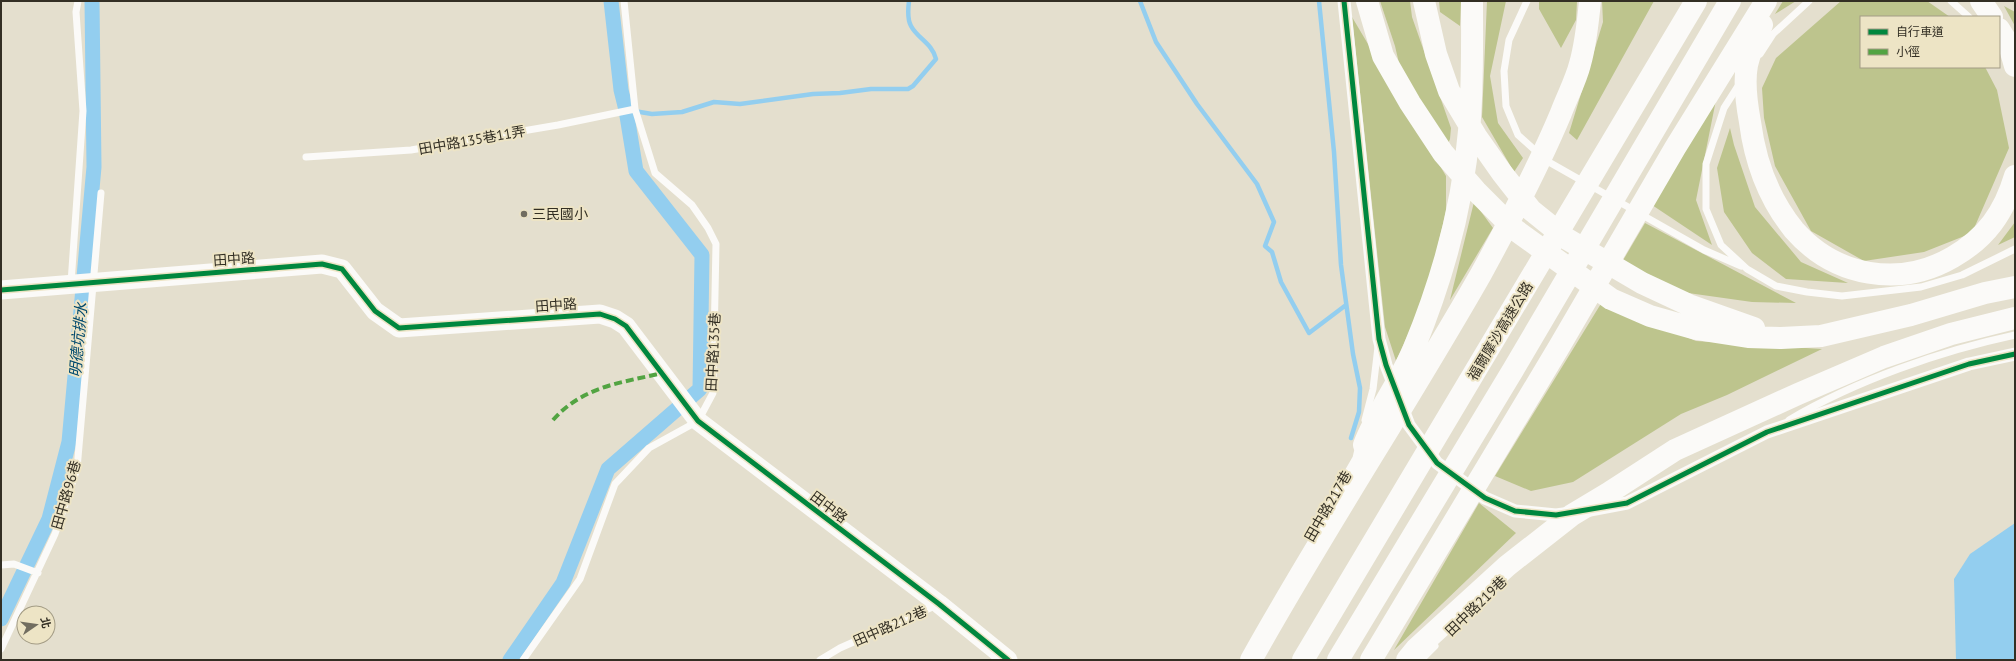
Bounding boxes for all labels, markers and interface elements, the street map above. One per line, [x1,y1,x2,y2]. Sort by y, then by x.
legend [1860,16,2000,68]
text: 自行車道 [1896,24,1944,39]
text: 小徑 [1896,44,1920,59]
street label: 田中路135巷11弄 [417,122,527,158]
place label: 三民國小 [532,205,588,223]
marker: 三民國小 [519,209,529,219]
street label: 田中路 [212,249,256,269]
street label: 福爾摩沙高速公路 [1463,278,1537,384]
street label: 田中路 [534,295,578,315]
water label: 明德坑排水 [65,301,91,378]
street label: 田中路135巷 [702,312,724,392]
street label: 田中路96巷 [48,458,84,532]
street label: 田中路217巷 [1300,467,1356,545]
street label: 田中路 [807,487,851,527]
street label: 田中路219巷 [1441,572,1511,640]
street label: 田中路212巷 [850,602,930,650]
north arrow [16,605,56,645]
text: 北 [38,616,54,630]

